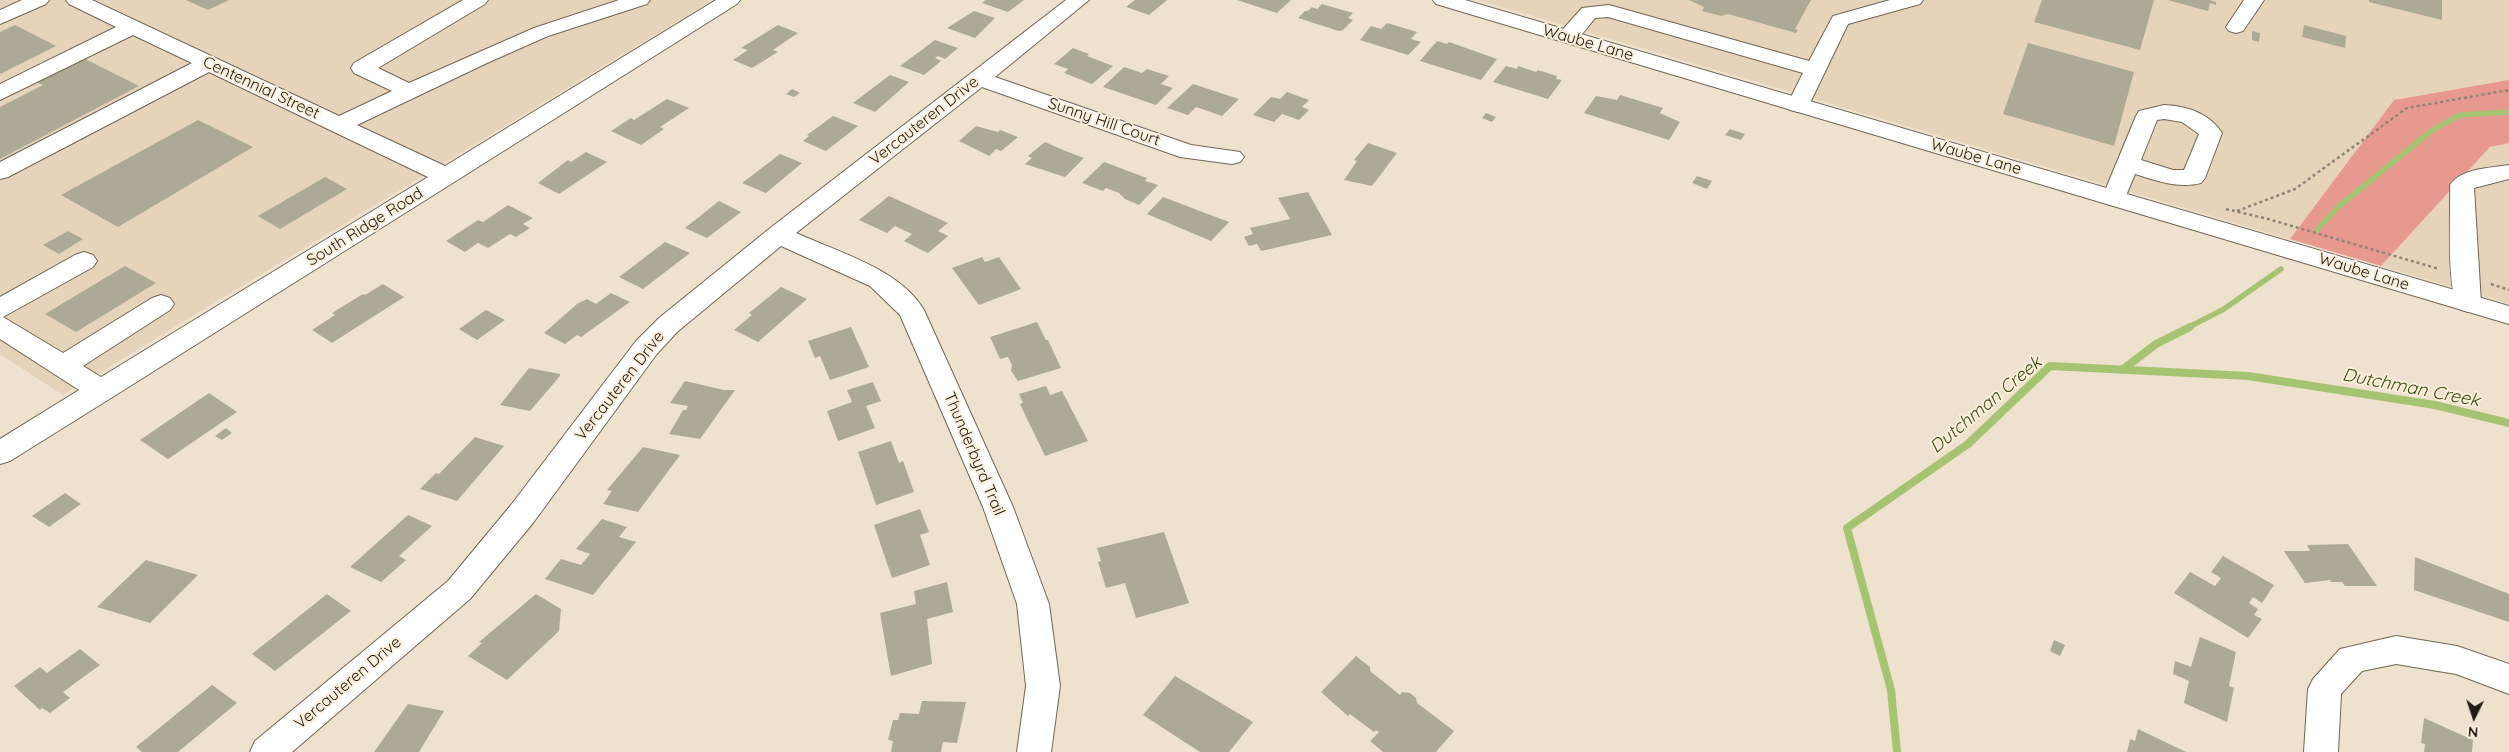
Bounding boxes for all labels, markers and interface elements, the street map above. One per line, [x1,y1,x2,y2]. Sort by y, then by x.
street label: Waube Lane [1540,21,1636,65]
street label: Centennial Street [200,53,322,123]
street label: Vercauteren Drive [866,72,982,170]
street label: Sunny Hill Court [1045,94,1163,150]
street label: Waube Lane [1928,135,2024,179]
street label: South Ridge Road [303,184,427,270]
street label: Waube Lane [2316,249,2412,295]
street label: Vercauteren Drive [571,328,669,444]
water label: Dutchman Creek [1926,352,2046,458]
water label: Dutchman Creek [2340,364,2482,412]
street label: Thunderbyrd Trail [939,389,1009,519]
street label: Vercauteren Drive [291,633,405,733]
north arrow [2449,692,2499,742]
text: N [2467,723,2479,741]

